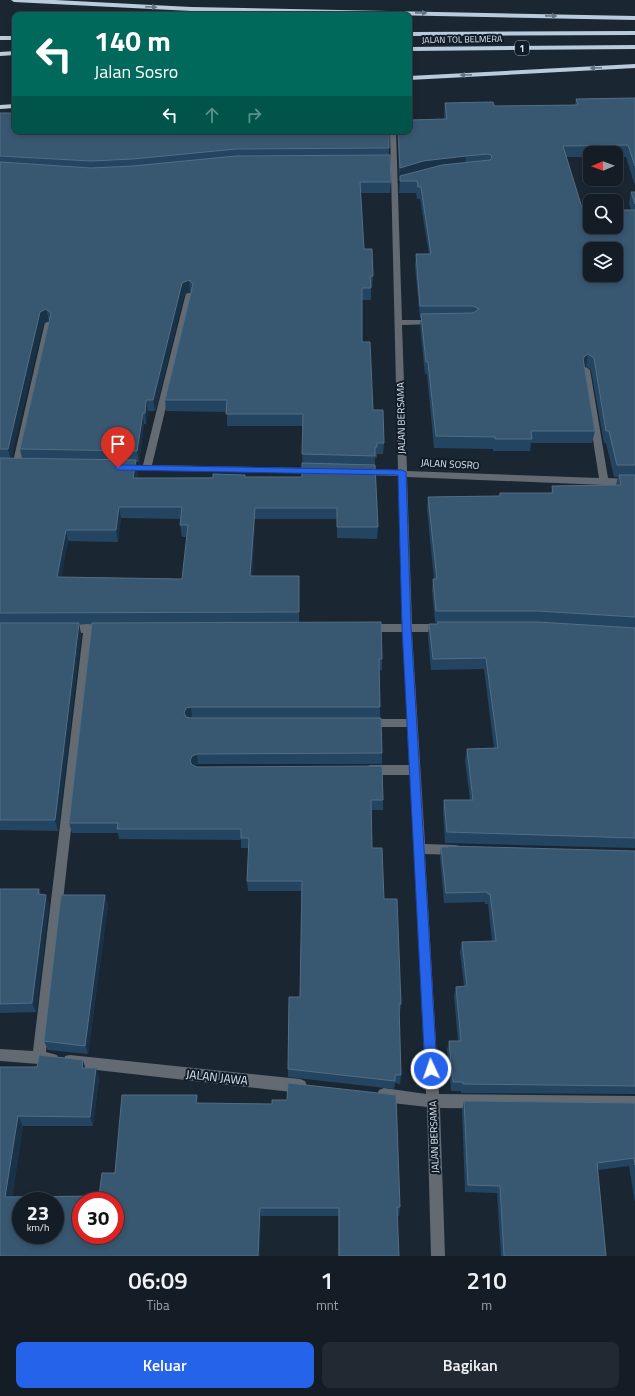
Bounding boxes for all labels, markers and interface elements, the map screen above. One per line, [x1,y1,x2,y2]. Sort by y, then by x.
one-way arrow [145,4,158,10]
one-way arrow [415,10,428,16]
one-way arrow [545,13,558,19]
text: 140 m [94,19,171,62]
icon: left [28,28,80,80]
street label: JALAN TOL BELMERA [422,32,503,46]
road number: 1 [515,41,529,55]
text: Jalan Sosro [94,58,178,85]
one-way arrow [590,65,602,72]
one-way arrow [460,72,472,79]
icon: left [159,104,181,126]
icon: ahead [201,104,223,126]
icon: right [243,104,265,126]
north arrow [583,146,623,186]
map controls [583,146,623,282]
button: search [583,194,623,234]
button: layers [583,242,623,282]
street label: JALAN BERSAMA [393,382,409,454]
pin [101,427,135,468]
icon: arrive [107,433,129,455]
street label: JALAN SOSRO [420,455,480,473]
position arrow [410,1048,452,1090]
street label: JALAN JAWA [185,1064,249,1090]
street label: JALAN BERSAMA [425,1101,443,1173]
speed limit sign: 30 [72,1192,124,1244]
text: 23 [27,1197,49,1228]
text: km/h [27,1220,49,1235]
text: 06:09 [128,1262,188,1298]
text: 1 [320,1262,334,1298]
text: 210 [466,1262,507,1298]
text: Tiba [146,1295,169,1315]
text: mnt [316,1295,338,1315]
text: m [481,1295,492,1315]
button: Keluar [16,1342,314,1388]
button: Bagikan [322,1342,619,1388]

